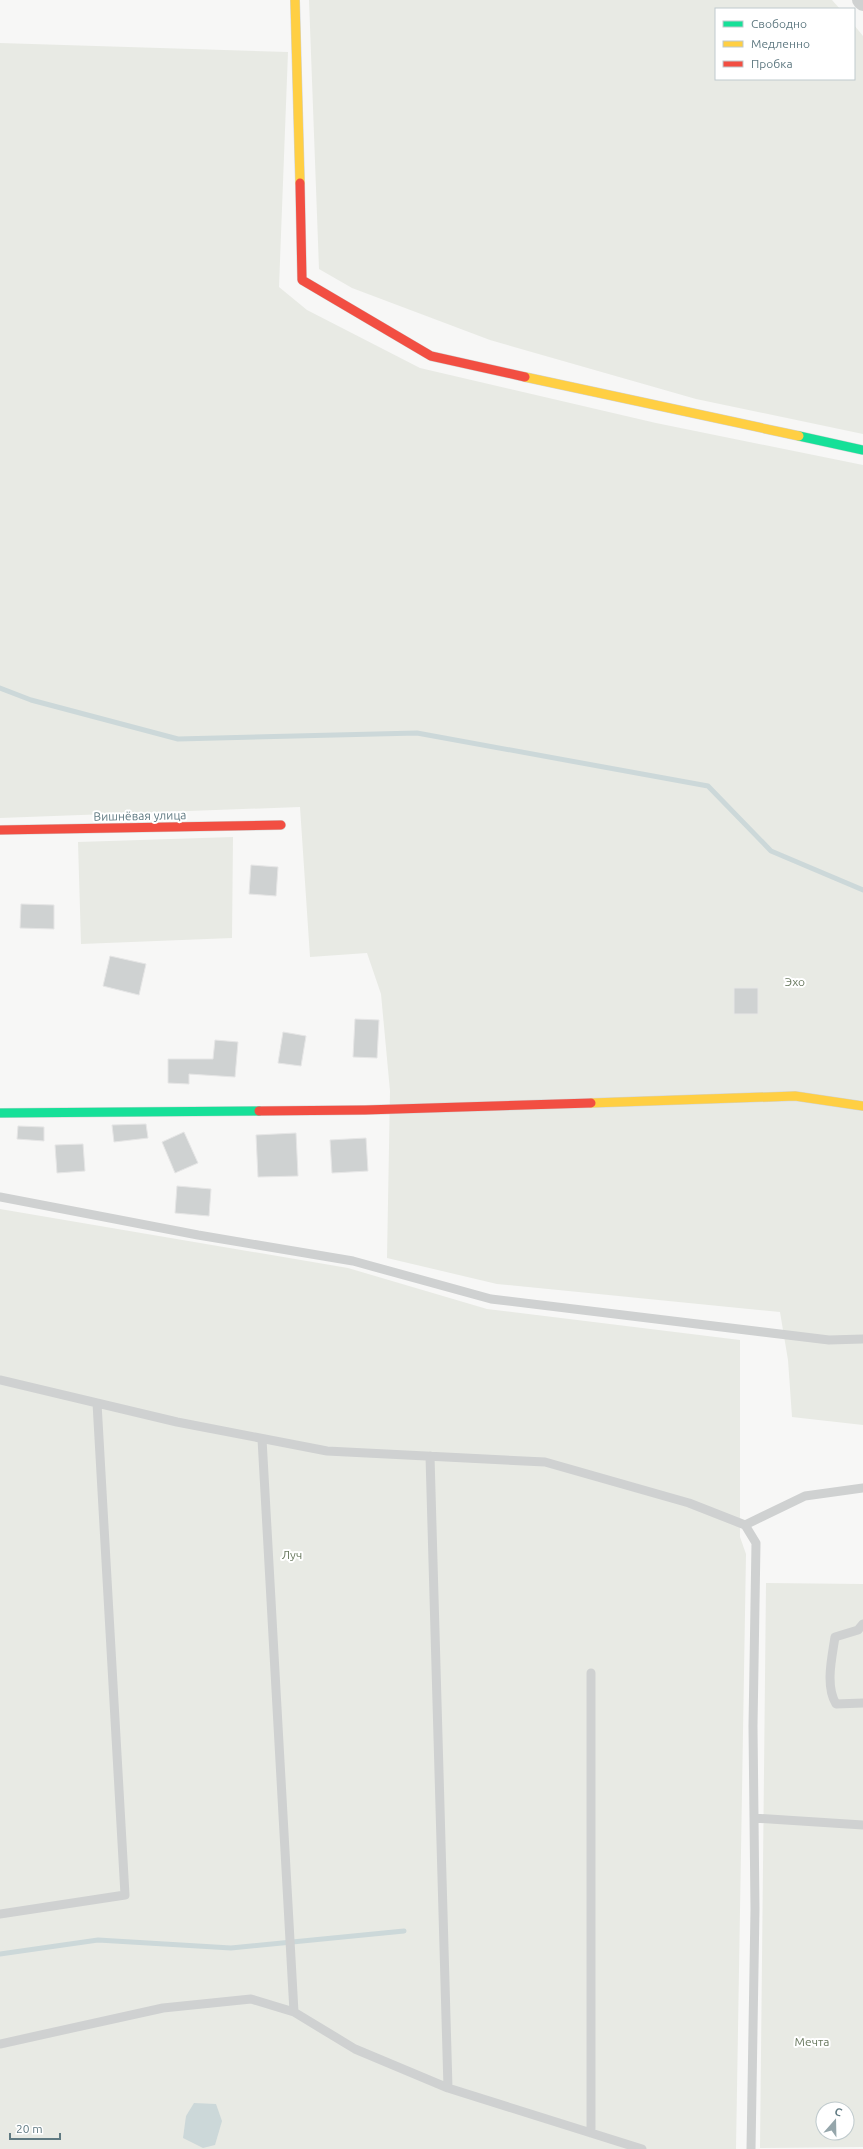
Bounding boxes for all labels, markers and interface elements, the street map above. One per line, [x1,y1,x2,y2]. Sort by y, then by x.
legend [715,8,855,80]
text: Свободно [751,17,807,30]
text: Медленно [751,37,810,50]
text: Пробка [751,57,793,70]
street label: Вишнёвая улица [93,808,187,823]
park label: Эхо [785,975,805,988]
park label: Луч [282,1548,302,1561]
park label: Мечта [795,2035,829,2048]
north arrow [815,2101,855,2141]
text: С [833,2105,844,2118]
scale bar [10,2115,60,2141]
text: 20 m [16,2122,43,2135]

